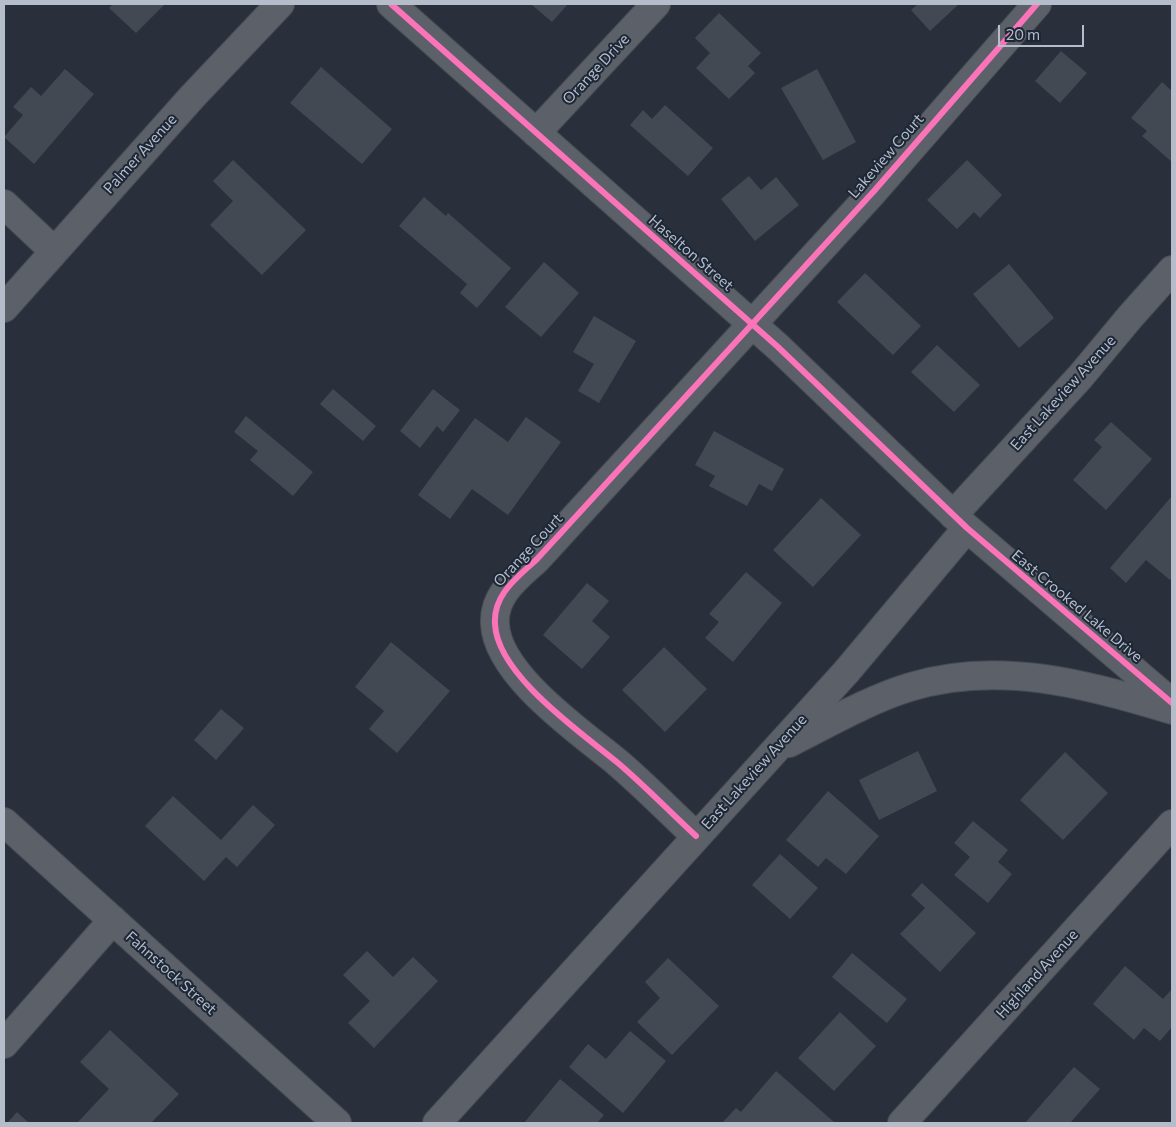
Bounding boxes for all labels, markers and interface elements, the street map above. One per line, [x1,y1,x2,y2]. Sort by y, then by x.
scale bar [1001,15,1087,47]
text: 20 m [1006,25,1040,43]
street label: Orange Drive [559,30,633,108]
street label: Palmer Avenue [100,110,180,198]
street label: Lakeview Court [844,110,928,202]
street label: Haselton Street [645,211,737,295]
street label: East Lakeview Avenue [1007,332,1119,454]
street label: Orange Court [490,510,566,590]
street label: East Crooked Lake Drive [1008,546,1146,666]
street label: East Lakeview Avenue [698,711,810,833]
street label: Highland Avenue [992,926,1082,1022]
street label: Fahnstock Street [122,928,220,1018]

